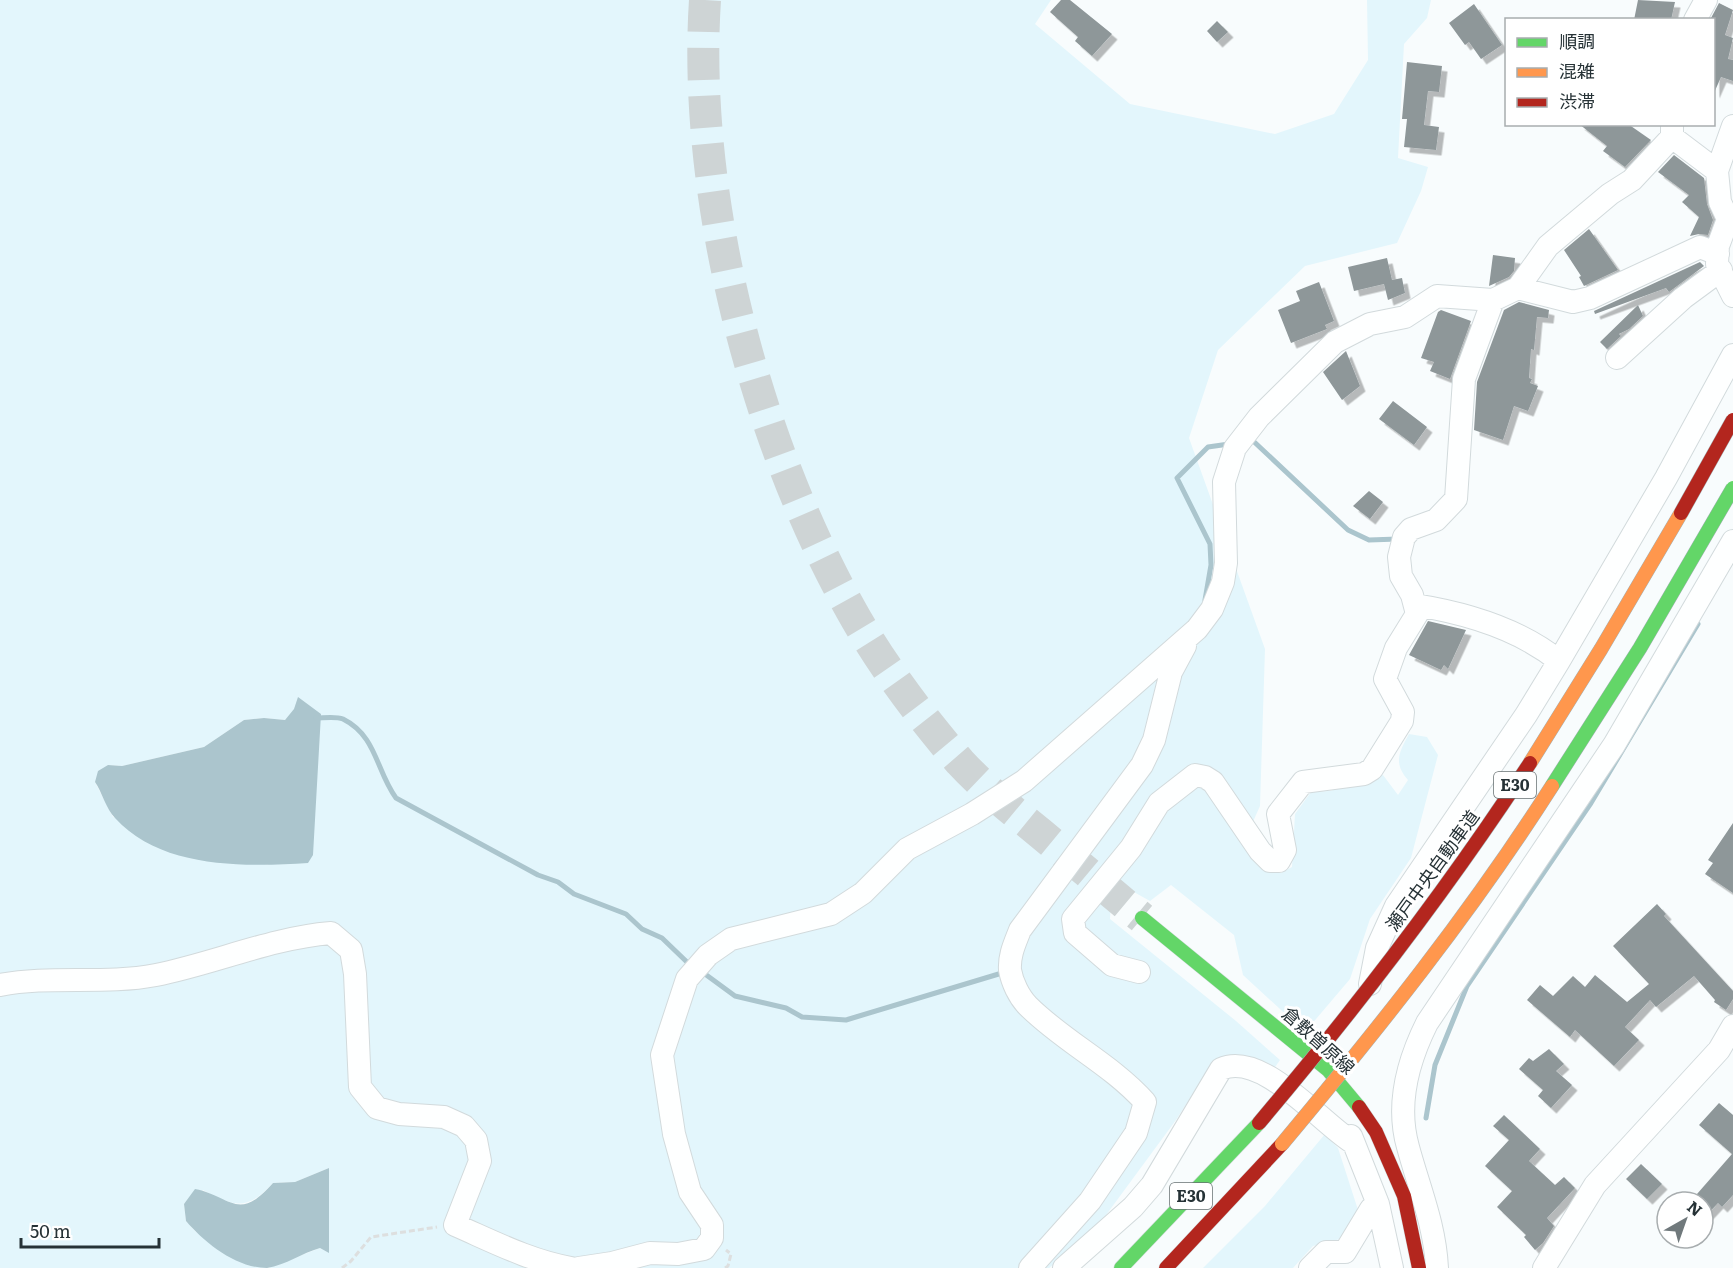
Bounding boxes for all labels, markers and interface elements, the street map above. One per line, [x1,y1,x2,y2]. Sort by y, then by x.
legend [1505,18,1715,126]
text: 順調 [1559,27,1595,54]
text: 混雑 [1559,57,1595,84]
text: 渋滞 [1559,87,1595,114]
road number: E30 [1494,772,1536,798]
street label: 瀬戸中央自動車道 [1379,804,1485,936]
street label: 倉敷曽原線 [1277,1000,1361,1080]
road number: E30 [1170,1183,1212,1209]
north arrow [1655,1190,1715,1250]
text: N [1682,1194,1708,1221]
scale bar [21,1211,159,1249]
text: 50 m [30,1217,71,1244]

